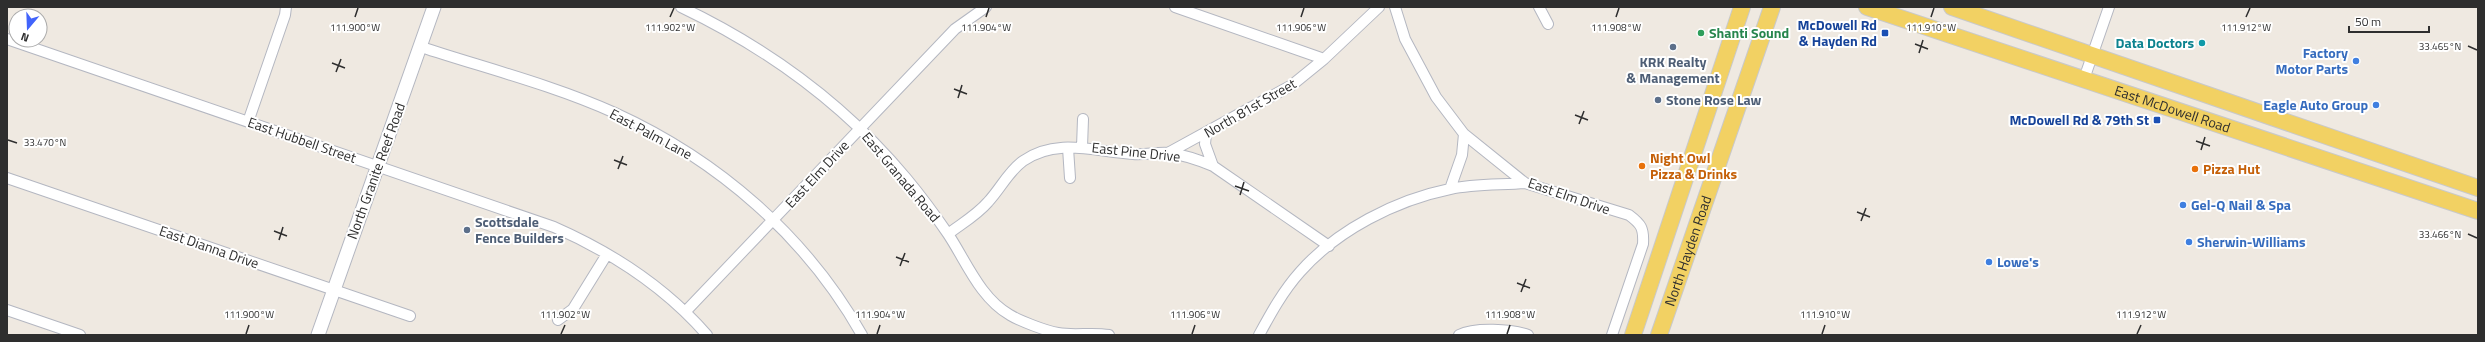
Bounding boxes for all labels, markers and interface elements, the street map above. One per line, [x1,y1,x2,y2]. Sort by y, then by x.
north arrow [8,8,48,48]
scale bar [2349,8,2429,34]
text: 50 m [2355,12,2381,31]
place label: McDowell Rd & Hayden Rd [1798,14,1877,51]
text: 111.900°W [330,20,380,35]
text: 111.902°W [645,20,695,35]
text: 111.904°W [961,20,1011,35]
text: 111.906°W [1276,20,1326,35]
text: 111.908°W [1591,20,1641,35]
text: 111.910°W [1906,20,1956,35]
text: 111.912°W [2221,20,2271,35]
place label: Shanti Sound [1709,22,1789,43]
marker: Shanti Sound [1696,28,1706,38]
marker: McDowell Rd & Hayden Rd [1880,28,1890,38]
text: N [19,29,31,46]
place label: Data Doctors [2116,32,2194,53]
marker: Data Doctors [2197,38,2207,48]
text: 33.465°N [2419,39,2461,54]
marker: KRK Realty & Management [1668,42,1678,52]
place label: Factory Motor Parts [2276,42,2348,79]
place label: KRK Realty & Management [1626,51,1720,88]
marker: Factory Motor Parts [2351,56,2361,66]
street label: North 81st Street [1200,73,1300,143]
street label: East McDowell Road [2112,79,2233,138]
place label: Stone Rose Law [1666,89,1762,110]
place label: Eagle Auto Group [2263,94,2368,115]
marker: Stone Rose Law [1653,95,1663,105]
street label: North Granite Reef Road [341,100,410,242]
marker: Eagle Auto Group [2371,100,2381,110]
street label: East Palm Lane [606,103,696,164]
place label: McDowell Rd & 79th St [2009,109,2149,130]
street label: East Hubbell Street [245,111,359,168]
marker: McDowell Rd & 79th St [2152,115,2162,125]
street label: East Granada Road [857,127,945,226]
text: 33.470°N [24,135,66,150]
street label: East Elm Drive [780,135,854,212]
street label: East Pine Drive [1091,136,1181,167]
place label: Night Owl Pizza & Drinks [1650,147,1737,184]
place label: Pizza Hut [2203,158,2260,179]
marker: Night Owl Pizza & Drinks [1637,161,1647,171]
marker: Pizza Hut [2190,164,2200,174]
street label: East Elm Drive [1525,172,1613,219]
street label: North Hayden Road [1659,193,1716,309]
place label: Gel-Q Nail & Spa [2191,194,2291,215]
marker: Gel-Q Nail & Spa [2178,200,2188,210]
place label: Scottsdale Fence Builders [475,211,564,248]
street label: East Dianna Drive [157,220,262,273]
marker: Scottsdale Fence Builders [462,225,472,235]
text: 33.466°N [2419,227,2461,242]
place label: Sherwin-Williams [2197,231,2306,252]
marker: Sherwin-Williams [2184,237,2194,247]
place label: Lowe's [1997,251,2039,272]
marker: Lowe's [1984,257,1994,267]
text: 111.900°W [224,307,274,322]
text: 111.902°W [540,307,590,322]
text: 111.904°W [855,307,905,322]
text: 111.906°W [1170,307,1220,322]
text: 111.908°W [1485,307,1535,322]
text: 111.910°W [1800,307,1850,322]
text: 111.912°W [2116,307,2166,322]

